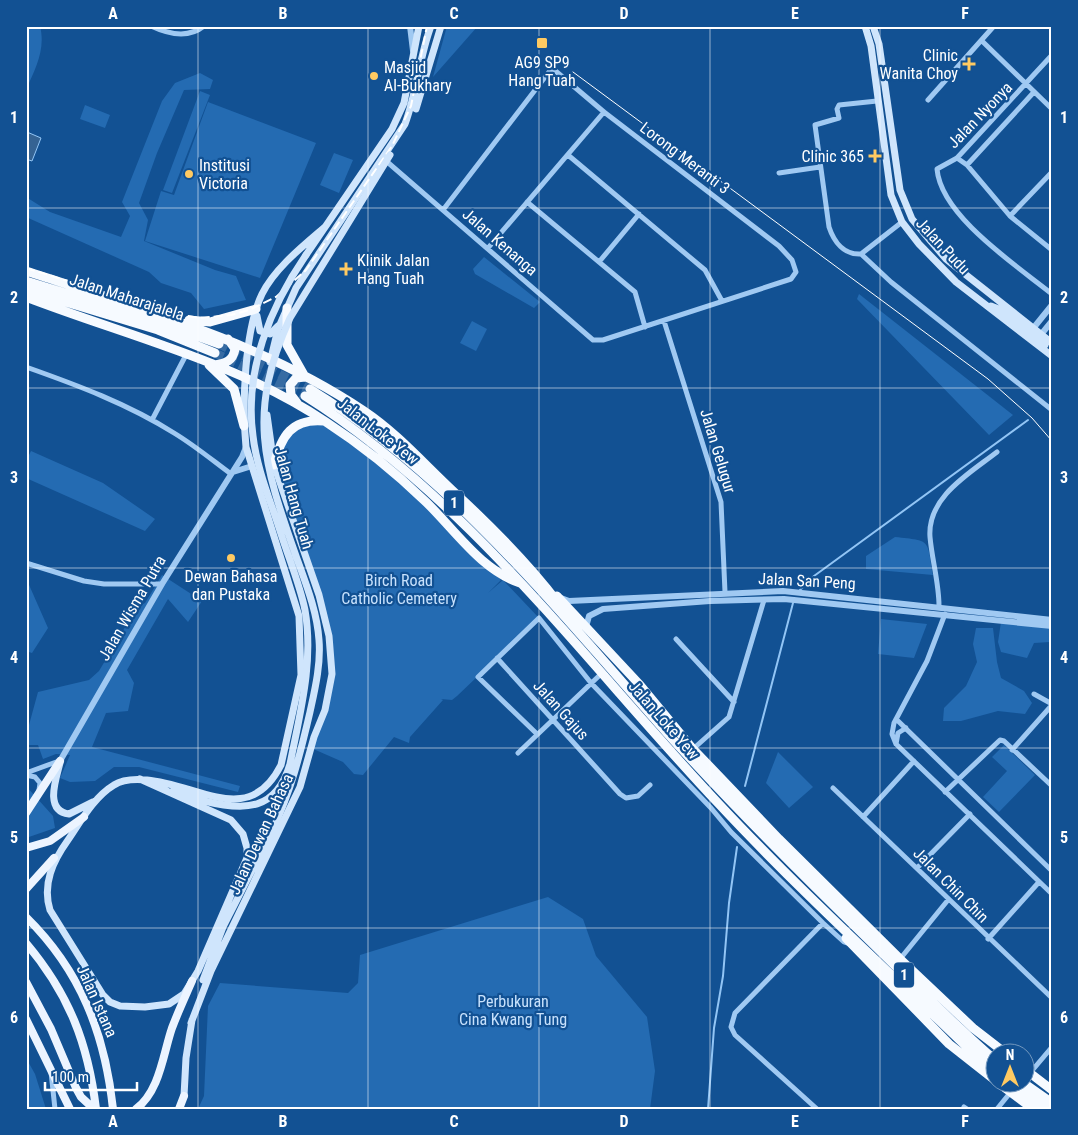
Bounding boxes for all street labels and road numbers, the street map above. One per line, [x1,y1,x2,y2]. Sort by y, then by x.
street label: Jalan Nyonya [944,78,1016,152]
street label: Lorong Meranti 3 [636,118,734,198]
street label: Jalan Kenanga [459,204,541,280]
street label: Jalan Pudu [912,214,974,278]
street label: Jalan Maharajalela [67,270,187,324]
street label: Jalan Loke Yew [334,393,422,469]
street label: Jalan Gelugur [696,407,740,496]
street label: Jalan Hang Tuah [270,445,318,551]
road number: 1 [444,490,464,516]
street label: Jalan Wisma Putra [94,552,170,664]
street label: Jalan San Peng [758,569,856,593]
street label: Jalan Gajus [529,676,593,744]
street label: Jalan Loke Yew [625,677,703,763]
street label: Jalan Dewan Bahasa [225,771,297,897]
street label: Jalan Chin Chin [910,844,992,926]
street label: Jalan Istana [73,962,121,1040]
road number: 1 [894,962,914,988]

